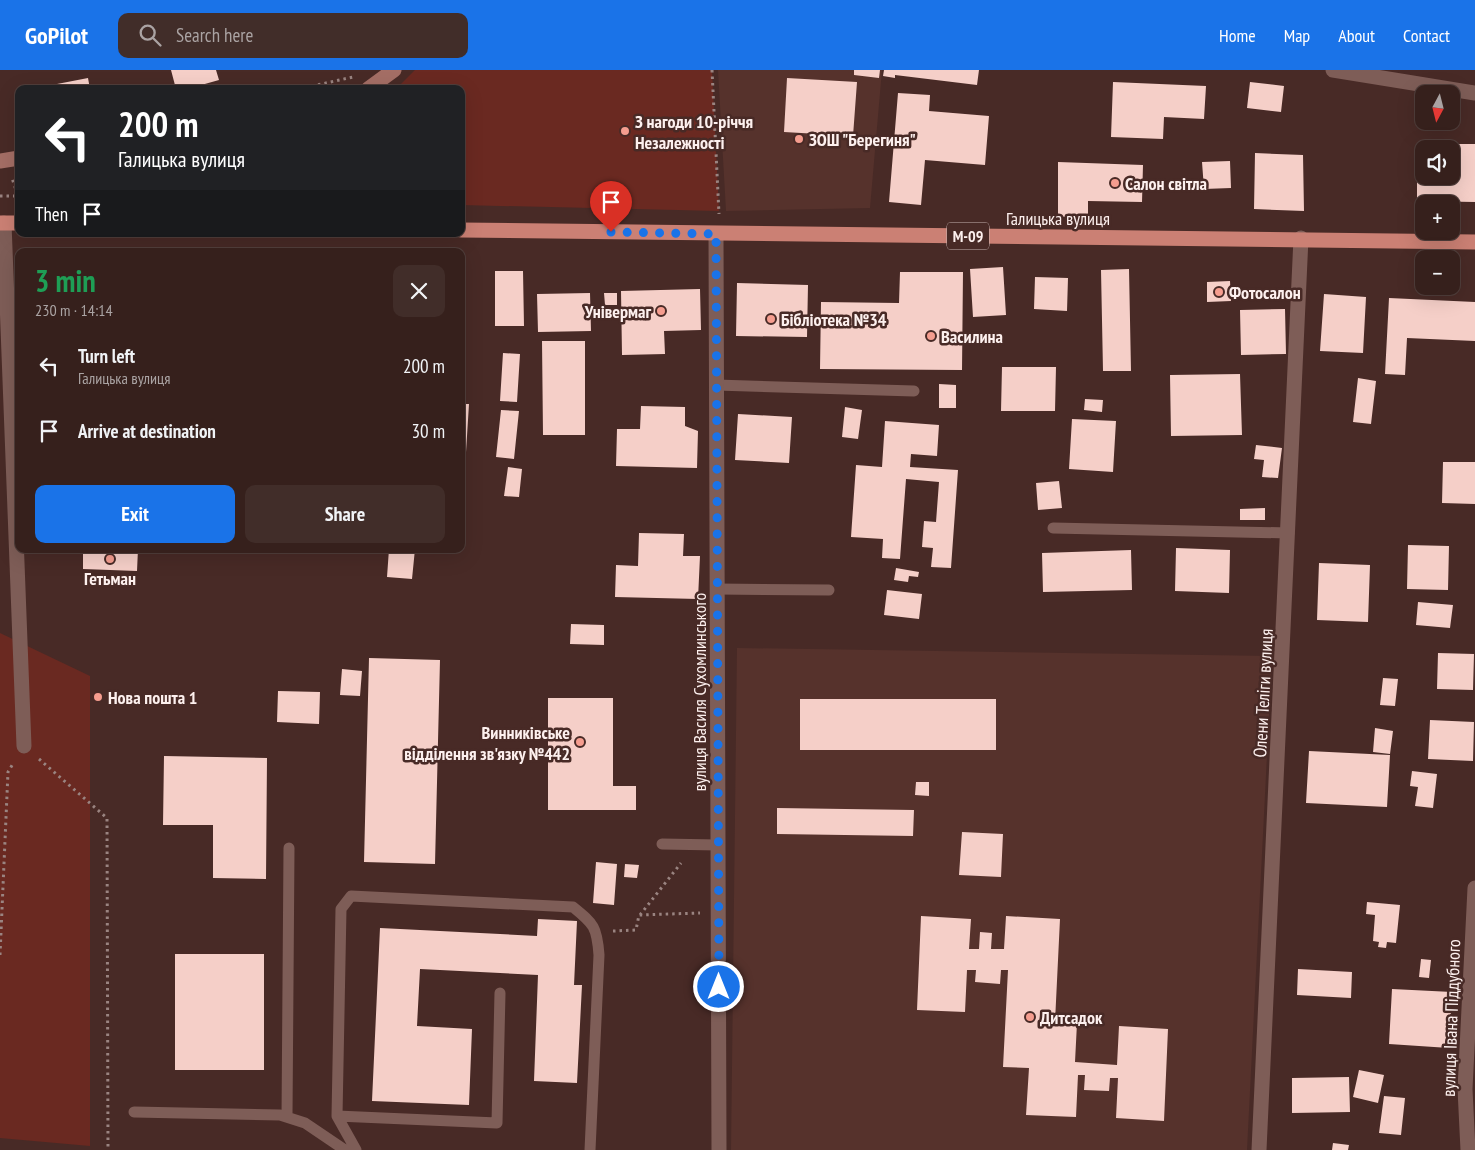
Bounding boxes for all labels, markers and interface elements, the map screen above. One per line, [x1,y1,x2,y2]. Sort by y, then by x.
search box [118,13,468,58]
text: GoPilot [25,20,88,51]
icon: search [136,21,164,49]
text: Search here [176,23,253,47]
text: Home [1219,24,1256,47]
text: Map [1284,24,1310,47]
text: About [1338,24,1375,47]
text: Contact [1403,24,1450,47]
north arrow [1415,85,1460,130]
map controls [1415,85,1460,295]
text: 200 m [118,101,199,147]
icon: left [35,105,100,170]
place label: З нагоди 10-річчя Незалежності [635,110,753,154]
marker: З нагоди 10-річчя Незалежності [619,125,631,137]
place label: ЗОШ "Берегиня" [809,128,916,151]
marker: ЗОШ "Берегиня" [793,133,805,145]
button: sound [1415,140,1460,185]
text: Галицька вулиця [118,145,245,173]
place label: Салон світла [1125,172,1207,195]
marker: Салон світла [1109,177,1121,189]
pin [590,181,632,232]
icon: arrive [597,188,625,216]
button: + [1415,195,1460,240]
icon: arrive [78,200,106,228]
text: Then [35,202,68,226]
street label: Галицька вулиця [1006,207,1110,230]
road number: М-09 [947,223,989,250]
button: − [1415,250,1460,295]
text: 3 min [35,261,96,300]
button: close [393,265,445,317]
place label: Фотосалон [1229,281,1301,304]
marker: Фотосалон [1213,286,1225,298]
text: 230 m · 14:14 [35,300,113,320]
place label: Універмаг [584,300,651,323]
marker: Універмаг [655,305,667,317]
place label: Бібліотека №34 [781,308,887,331]
marker: Бібліотека №34 [765,313,777,325]
place label: Василина [941,325,1003,348]
marker: Василина [925,330,937,342]
text: Turn left [78,344,135,368]
icon: left [35,352,63,380]
text: 200 m [403,354,445,378]
text: Галицька вулиця [78,368,170,388]
icon: arrive [35,417,63,445]
text: Arrive at destination [78,419,216,443]
text: 30 m [412,419,445,443]
button: Exit [35,485,235,543]
button: Share [245,485,445,543]
marker: Гетьман [104,553,116,565]
place label: Гетьман [84,567,136,590]
street label: вулиця Василя Сухомлинського [688,592,711,791]
street label: Олени Теліги вулиця [1248,628,1278,758]
place label: Нова пошта 1 [108,686,197,709]
marker: Нова пошта 1 [92,691,104,703]
place label: Винниківське відділення зв'язку №442 [404,721,570,765]
marker: Винниківське відділення зв'язку №442 [574,736,586,748]
street label: вулиця Івана Піддубного [1437,939,1465,1097]
position arrow [692,960,744,1012]
place label: Дитсадок [1040,1006,1103,1029]
marker: Дитсадок [1024,1011,1036,1023]

